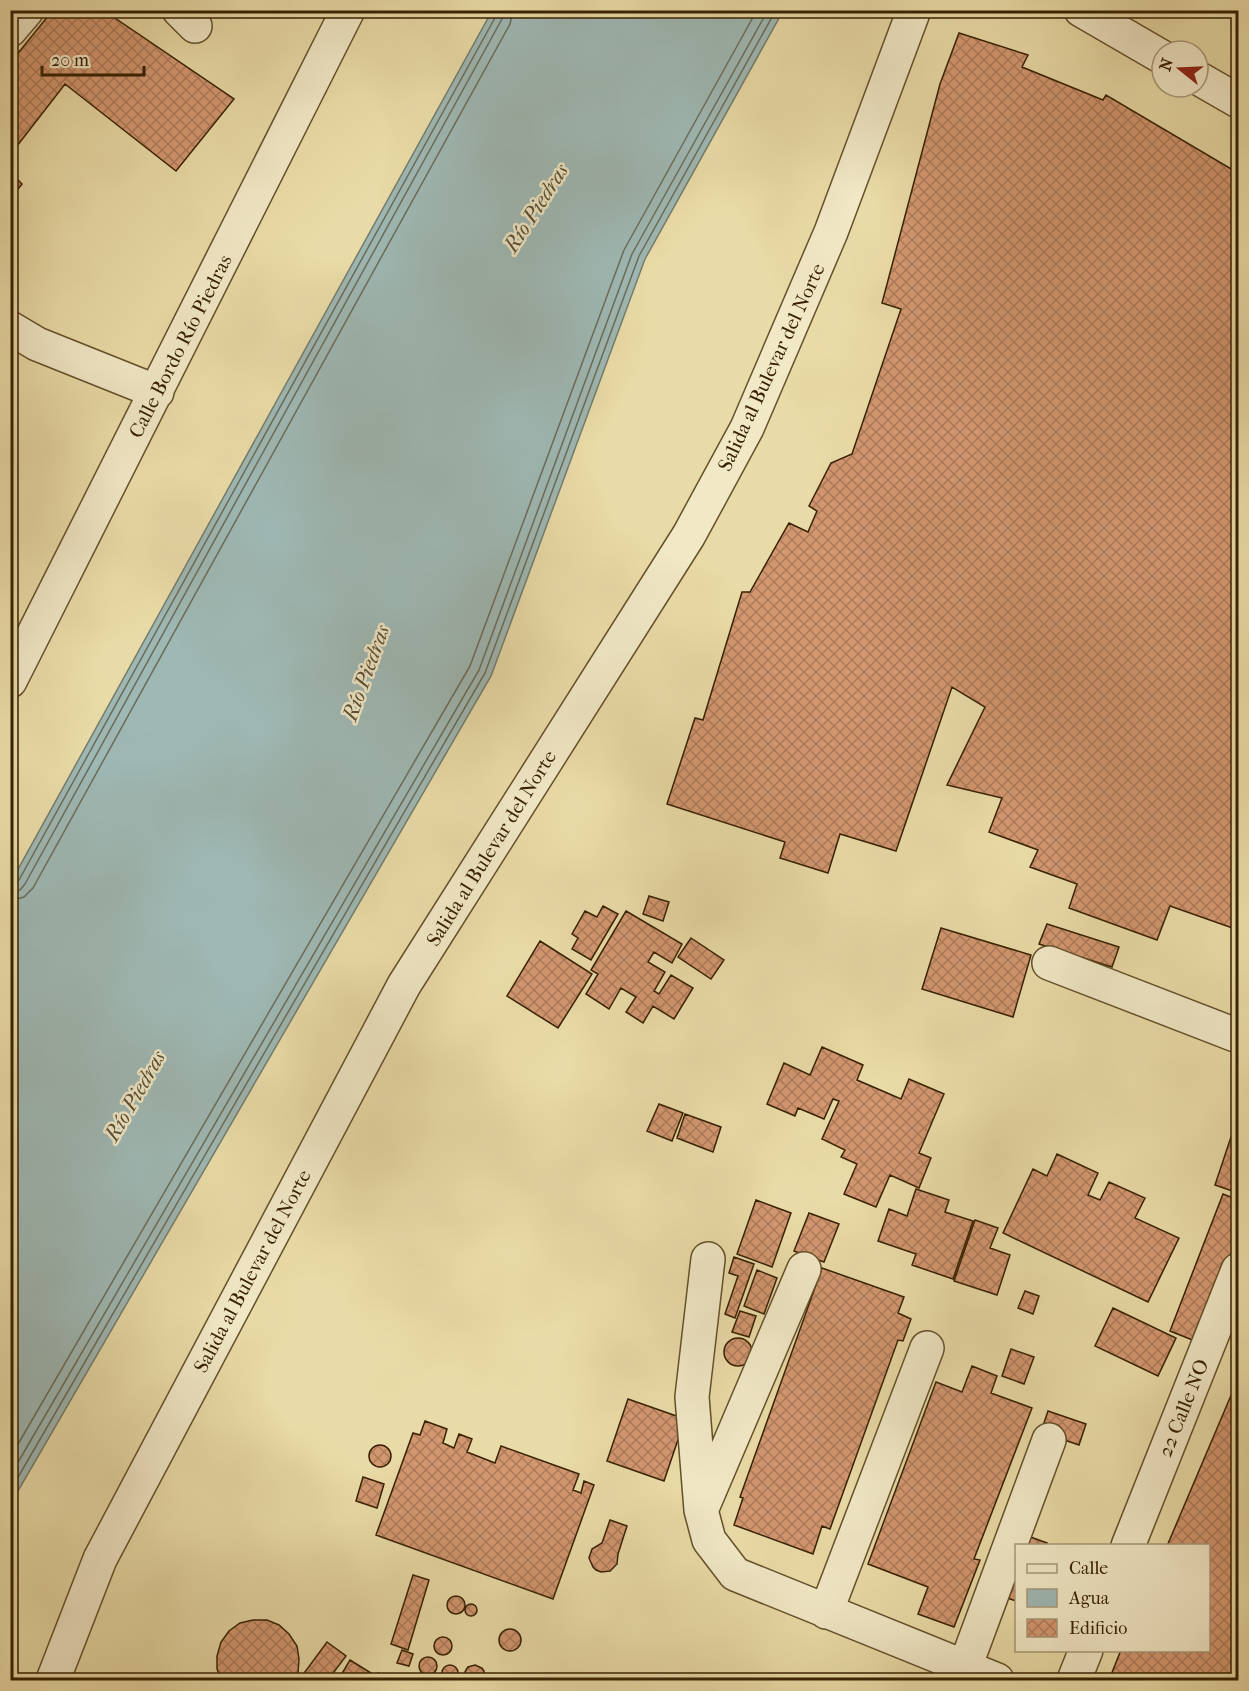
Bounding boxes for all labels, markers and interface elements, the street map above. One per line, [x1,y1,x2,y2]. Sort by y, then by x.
scale bar [42,39,144,77]
north arrow [1150,39,1210,99]
text: 20 m [51,50,89,71]
text: N [1155,55,1177,73]
water label: Río Piedras [498,159,574,258]
street label: Calle Bordo Río Piedras [124,251,237,442]
street label: Salida al Bulevar del Norte [713,260,830,475]
water label: Río Piedras [337,621,395,726]
street label: Salida al Bulevar del Norte [422,746,561,950]
water label: Río Piedras [99,1046,171,1147]
street label: Salida al Bulevar del Norte [189,1166,316,1377]
street label: 22 Calle NO [1153,1356,1214,1460]
legend [1015,1544,1210,1652]
text: Calle [1069,1558,1108,1579]
text: Agua [1068,1588,1110,1609]
text: Edificio [1069,1618,1127,1639]

